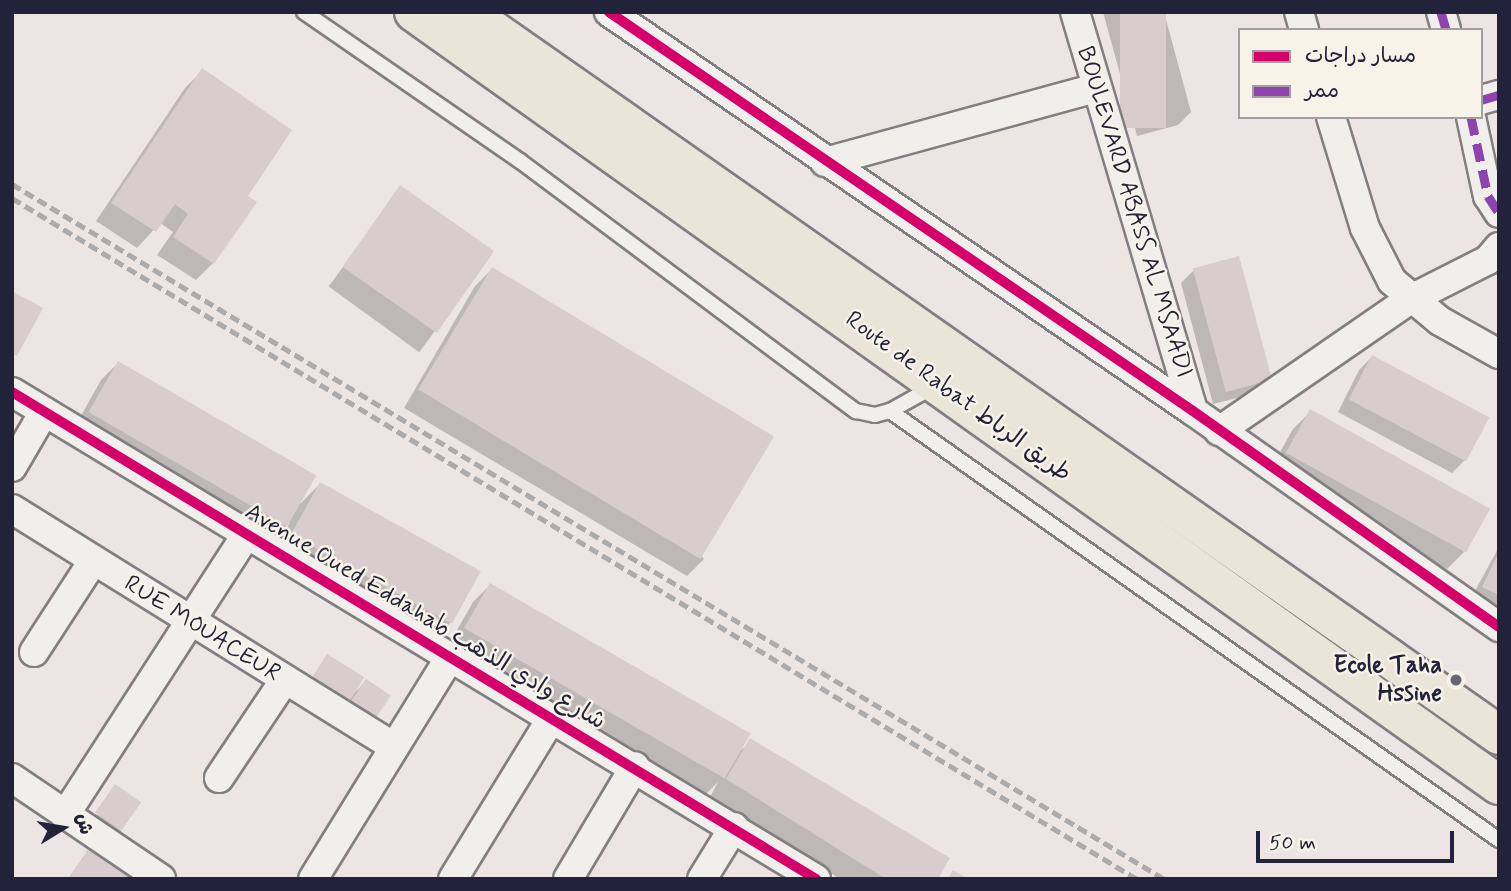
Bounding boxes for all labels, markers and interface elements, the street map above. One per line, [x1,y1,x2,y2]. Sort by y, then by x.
legend [1238,28,1483,119]
text: مسار دراجات [1305,42,1416,70]
street label: BOULEVARD ABASS AL MSAADI [1070,43,1198,381]
text: ممر [1305,77,1339,105]
street label: Route de Rabat طريق الرباط [841,306,1075,488]
street label: Avenue Oued Eddahab شارع وادي الذهب [246,502,604,732]
street label: RUE MOUACEUR [118,569,286,689]
place label: Ecole Taha Hssine [1338,652,1442,708]
marker: Ecole Taha Hssine [1448,672,1464,688]
north arrow [28,793,98,863]
text: ش [70,811,98,837]
scale bar [1259,818,1457,862]
text: 50 m [1269,829,1316,857]

